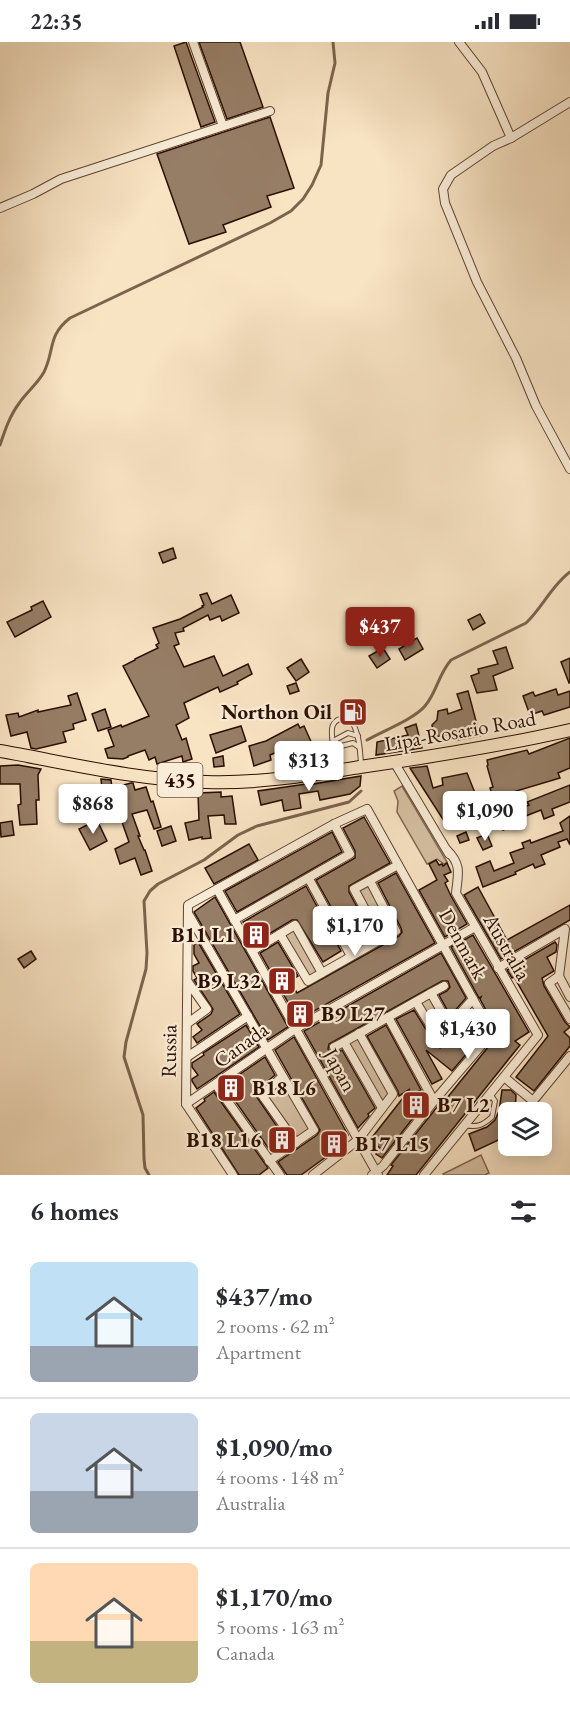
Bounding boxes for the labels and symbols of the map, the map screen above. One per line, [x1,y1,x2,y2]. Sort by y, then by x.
pin: $437 [344,607,416,658]
fuel station icon: Northon Oil [337,696,369,728]
place label: Northon Oil [221,698,332,725]
street label: Lipa-Rosario Road [382,704,538,757]
pin: $313 [273,741,345,792]
road number: 435 [158,763,202,797]
pin: $868 [57,784,129,835]
pin: $1,090 [436,791,534,842]
street label: Denmark [433,904,494,985]
pin: $1,170 [306,906,404,957]
street label: Australia [477,908,538,986]
building icon: B11 L1 [240,919,272,951]
place label: B11 L1 [171,921,235,948]
building icon: B9 L32 [266,965,298,997]
place label: B9 L32 [197,967,261,994]
building icon: B9 L27 [284,998,316,1030]
place label: B9 L27 [321,1000,386,1027]
pin: $1,430 [419,1009,517,1060]
street label: Canada [208,1015,274,1074]
street label: Russia [155,1024,182,1078]
street label: Japan [317,1042,363,1096]
building icon: B18 L6 [215,1072,247,1104]
place label: B18 L6 [252,1074,316,1101]
building icon: B7 L2 [400,1089,432,1121]
place label: B7 L2 [437,1091,490,1118]
building icon: B18 L16 [266,1124,298,1156]
place label: B18 L16 [186,1126,261,1153]
building icon: B17 L15 [318,1128,350,1160]
place label: B17 L15 [355,1130,430,1157]

